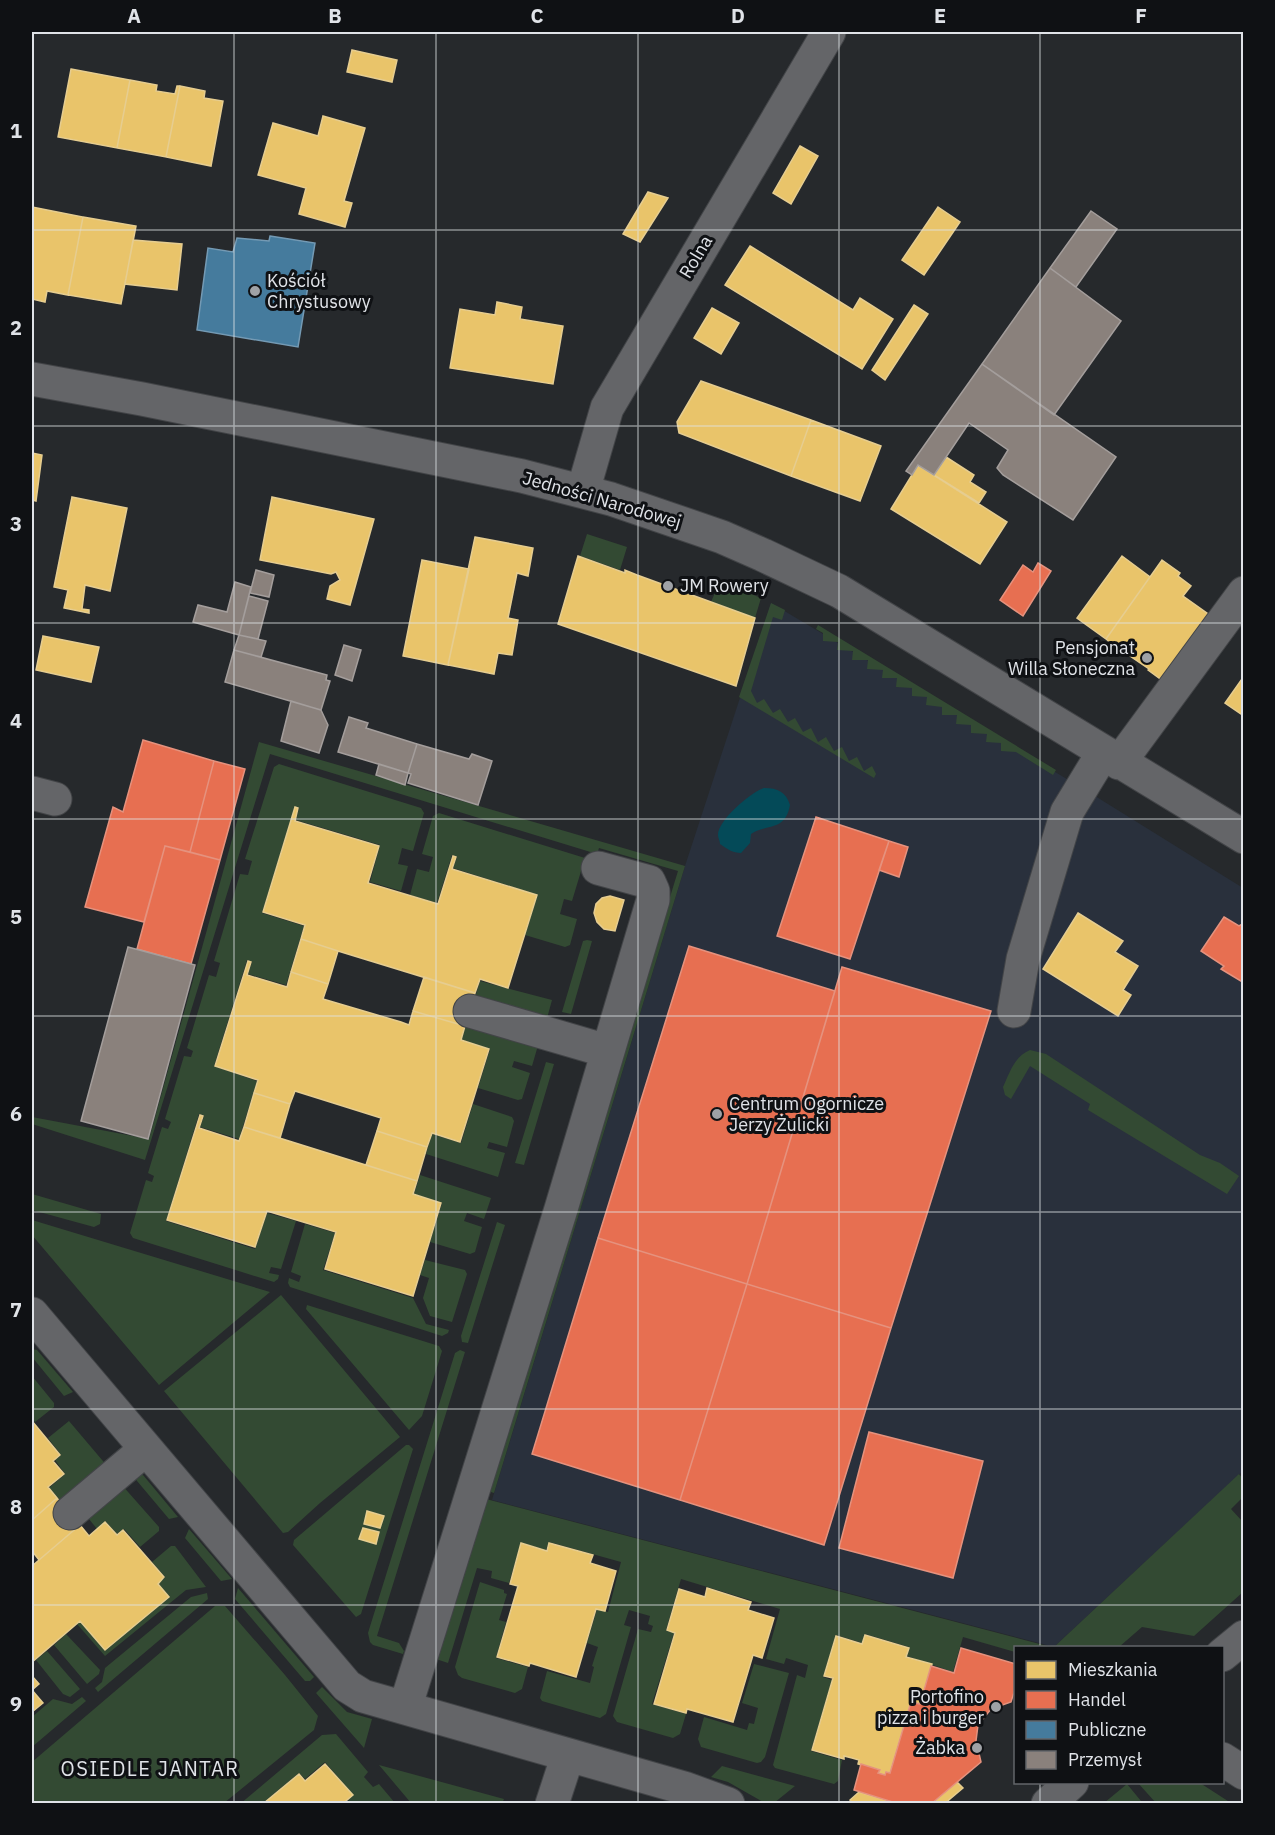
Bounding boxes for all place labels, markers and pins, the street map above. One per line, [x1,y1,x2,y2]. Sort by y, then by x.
place label: Kościół Chrystusowy [267,269,371,313]
marker: Kościół Chrystusowy [248,284,262,298]
place label: JM Rowery [680,574,769,597]
marker: JM Rowery [661,579,675,593]
place label: Pensjonat Willa Słoneczna [1008,636,1135,680]
marker: Pensjonat Willa Słoneczna [1140,651,1154,665]
place label: Centrum Ogornicze Jerzy Żulicki [729,1092,884,1136]
marker: Centrum Ogornicze Jerzy Żulicki [710,1107,724,1121]
place label: Portofino pizza i burger [877,1685,984,1729]
marker: Portofino pizza i burger [989,1700,1003,1714]
place label: Żabka [916,1736,965,1759]
marker: Żabka [970,1741,984,1755]

